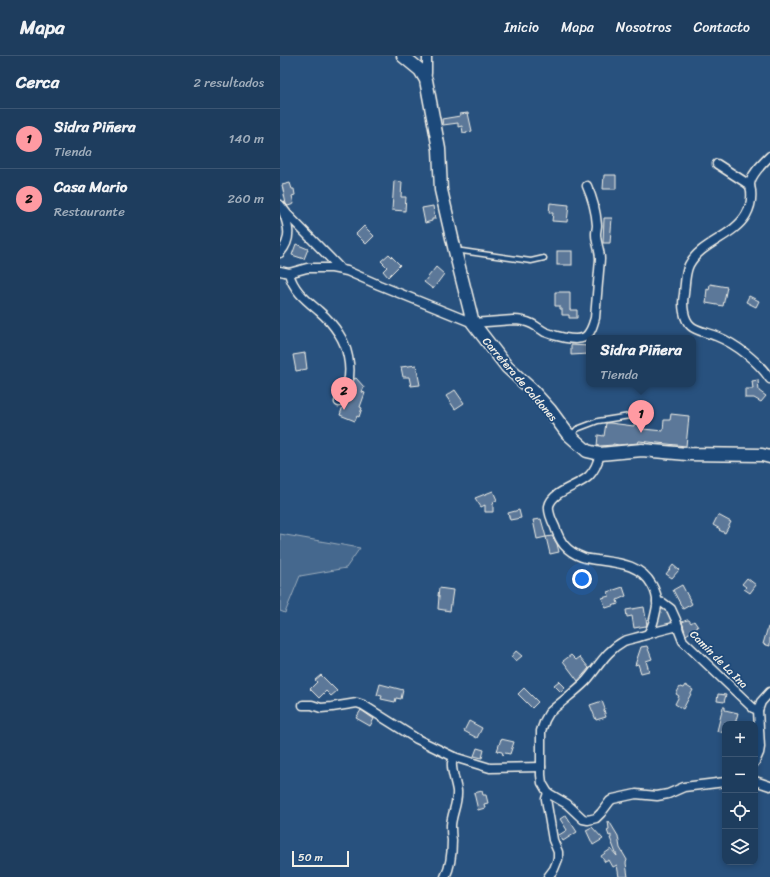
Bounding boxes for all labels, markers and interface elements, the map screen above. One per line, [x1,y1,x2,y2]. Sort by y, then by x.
text: Mapa [20,11,65,44]
text: Inicio [504,15,539,40]
text: Mapa [561,15,594,40]
text: Nosotros [616,15,671,40]
text: Contacto [693,15,750,40]
text: Cerca [16,67,59,97]
text: 2 resultados [193,71,264,94]
text: Sidra Piñera [54,114,135,140]
text: 1 [26,127,32,150]
text: 140 m [229,127,264,150]
text: Tienda [54,140,92,163]
text: Casa Mario [54,174,128,200]
text: 2 [25,187,33,210]
text: 260 m [228,187,264,210]
text: Restaurante [54,200,125,223]
street label: Carretera de Caldones [477,333,562,426]
popup [586,335,696,387]
text: Sidra Piñera [600,337,682,363]
text: Tienda [600,363,638,386]
pin: 2 [331,377,357,410]
pin: 1 [628,400,654,433]
your location [572,569,592,589]
street label: Camín de La Ina [685,626,753,693]
map controls [722,721,758,865]
button: + [722,721,758,757]
button: − [722,757,758,793]
button: locate [722,793,758,829]
button: layers [722,829,758,865]
text: 50 m [298,848,323,867]
scale bar [292,849,349,868]

